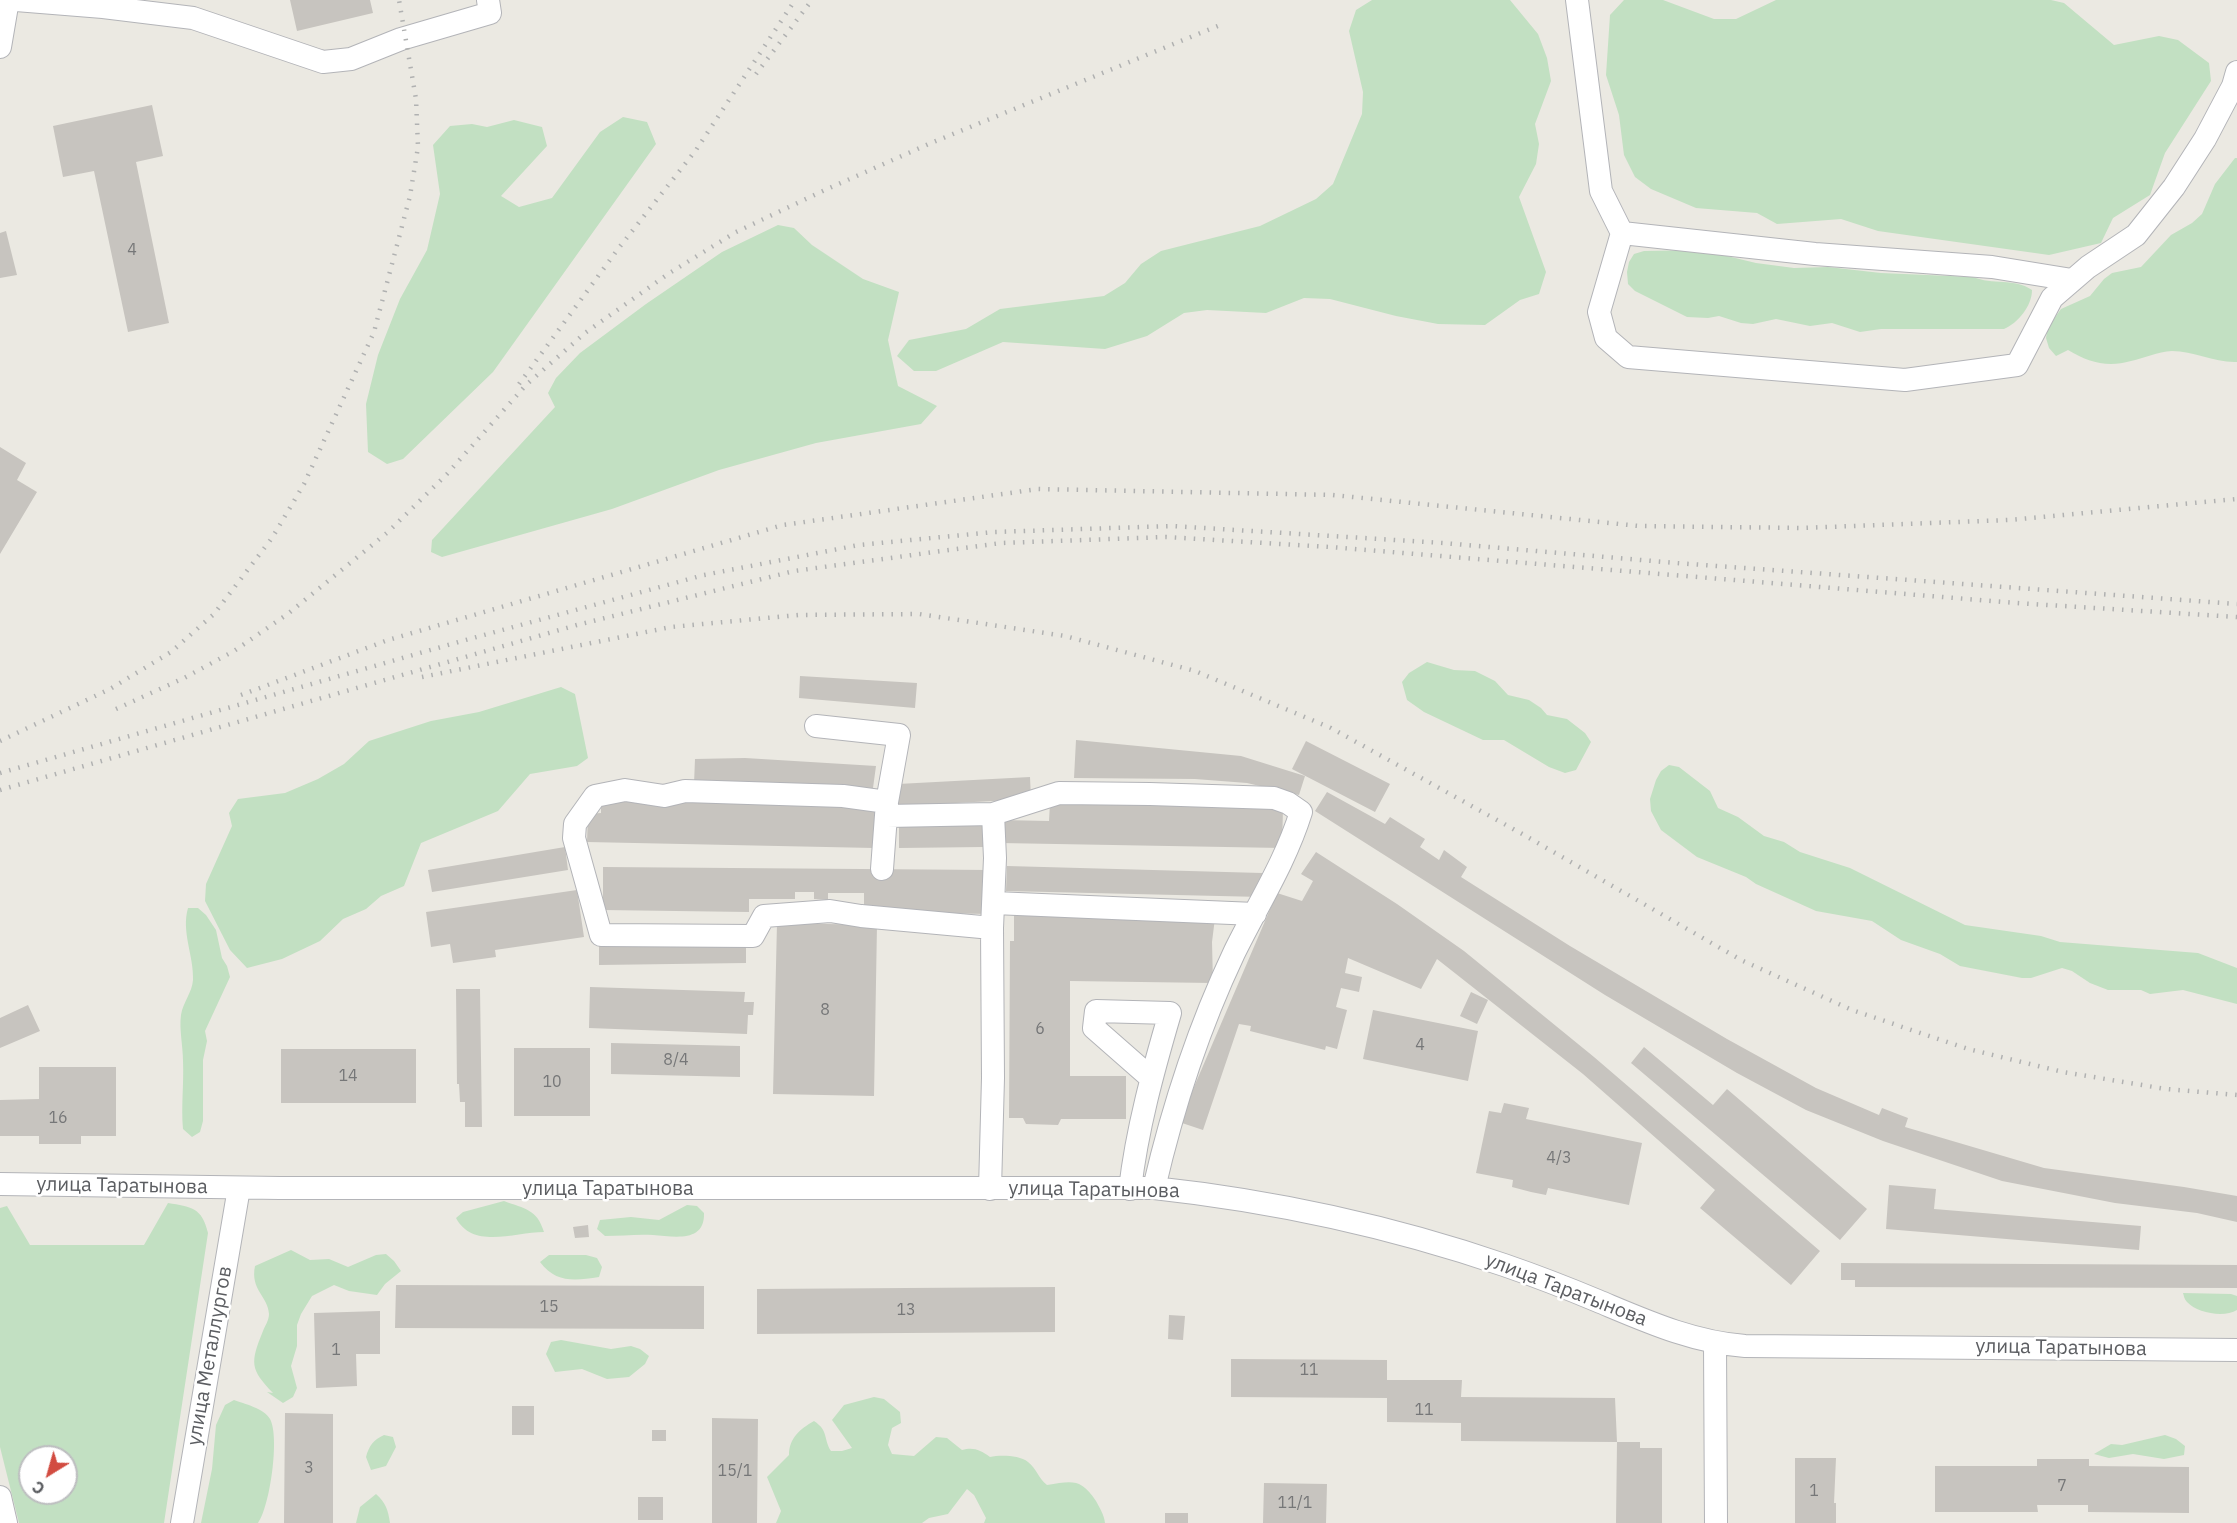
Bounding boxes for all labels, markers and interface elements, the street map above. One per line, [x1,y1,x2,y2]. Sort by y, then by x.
house number: 4 [127,240,137,260]
house number: 8 [820,1000,830,1020]
house number: 6 [1035,1019,1045,1039]
house number: 4 [1415,1035,1425,1055]
house number: 8/4 [663,1050,689,1070]
house number: 14 [338,1066,358,1086]
house number: 10 [542,1072,562,1092]
house number: 16 [48,1108,68,1128]
house number: 4/3 [1546,1148,1572,1168]
street label: улица Таратынова [36,1173,208,1199]
street label: улица Таратынова [522,1177,694,1201]
street label: улица Таратынова [1008,1177,1180,1203]
street label: улица Таратынова [1482,1248,1650,1332]
street label: улица Металлургов [182,1264,238,1448]
house number: 15 [539,1297,559,1317]
house number: 13 [896,1300,916,1320]
street label: улица Таратынова [1975,1335,2147,1361]
house number: 1 [331,1340,341,1360]
house number: 11 [1299,1360,1319,1380]
house number: 11 [1414,1400,1434,1420]
north arrow [18,1445,78,1505]
house number: 3 [304,1458,314,1478]
house number: 15/1 [718,1461,752,1481]
house number: 7 [2057,1476,2067,1496]
text: С [28,1477,49,1499]
house number: 1 [1809,1481,1819,1501]
house number: 11/1 [1278,1493,1312,1513]

